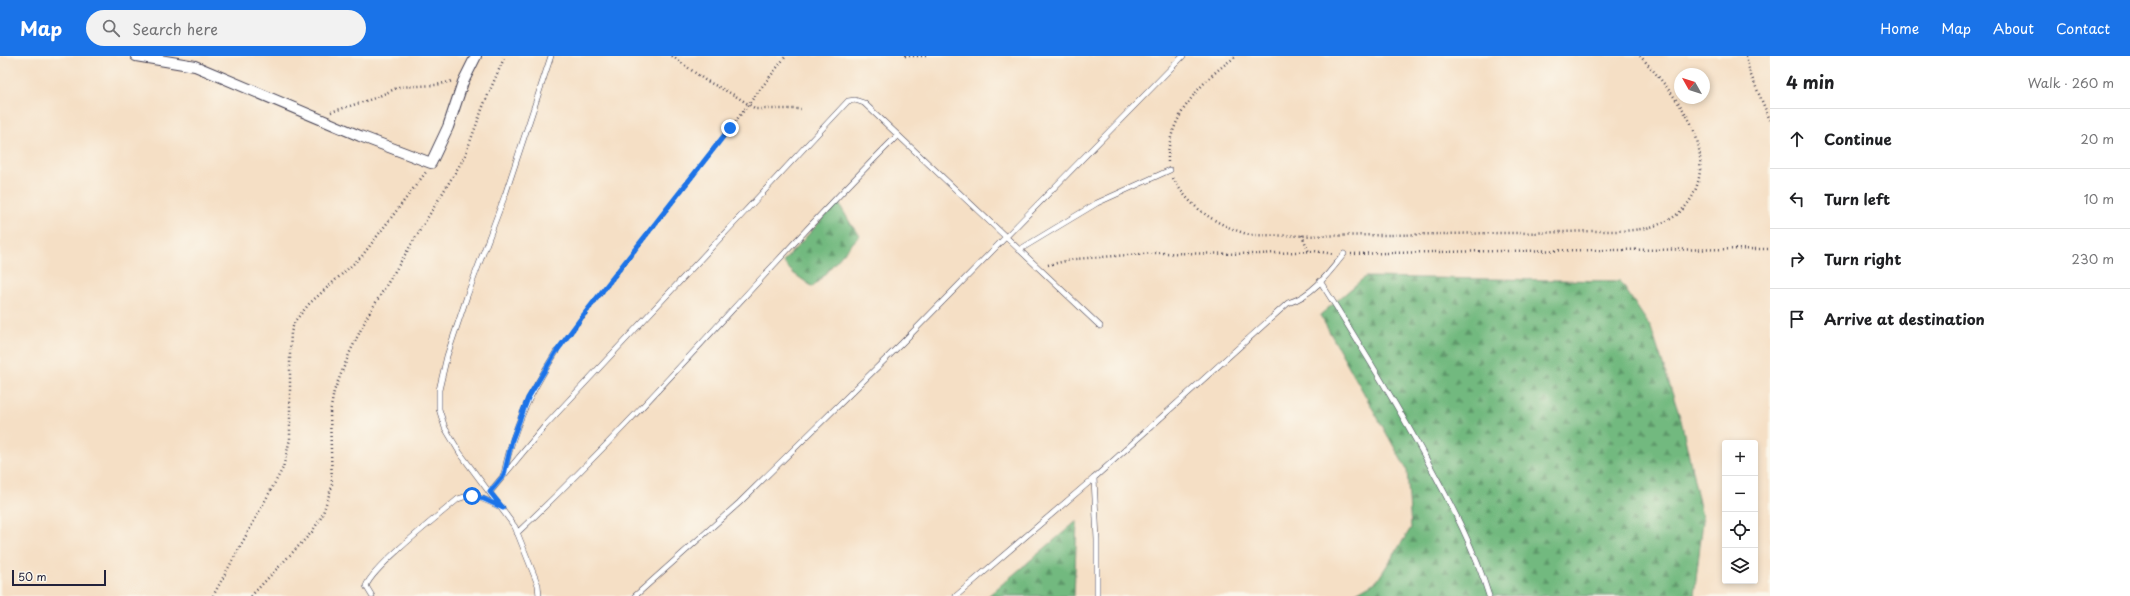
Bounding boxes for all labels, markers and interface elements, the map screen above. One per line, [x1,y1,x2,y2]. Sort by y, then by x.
search box [86,10,366,46]
text: Map [20,14,62,42]
icon: search [100,17,122,39]
text: Search here [132,17,218,40]
text: Home [1880,18,1919,39]
text: Map [1941,18,1971,39]
text: About [1993,18,2034,39]
text: Contact [2056,18,2110,39]
north arrow [1674,68,1710,104]
text: 4 min [1786,69,1834,95]
text: Walk · 260 m [2028,73,2114,92]
route end [721,119,739,137]
text: Continue [1824,127,1892,150]
icon: ahead [1786,128,1808,150]
text: 20 m [2080,129,2114,148]
text: Turn left [1824,187,1890,210]
icon: left [1786,188,1808,210]
text: 10 m [2084,189,2114,208]
text: Turn right [1824,247,1901,270]
icon: right [1786,248,1808,270]
text: 230 m [2072,249,2114,268]
text: Arrive at destination [1824,307,1985,330]
icon: arrive [1786,308,1808,330]
map controls [1722,440,1758,584]
button: + [1722,440,1758,476]
button: − [1722,476,1758,512]
route start [463,487,481,505]
button: locate [1722,512,1758,548]
button: layers [1722,548,1758,584]
scale bar [12,568,106,587]
text: 50 m [18,568,47,585]

